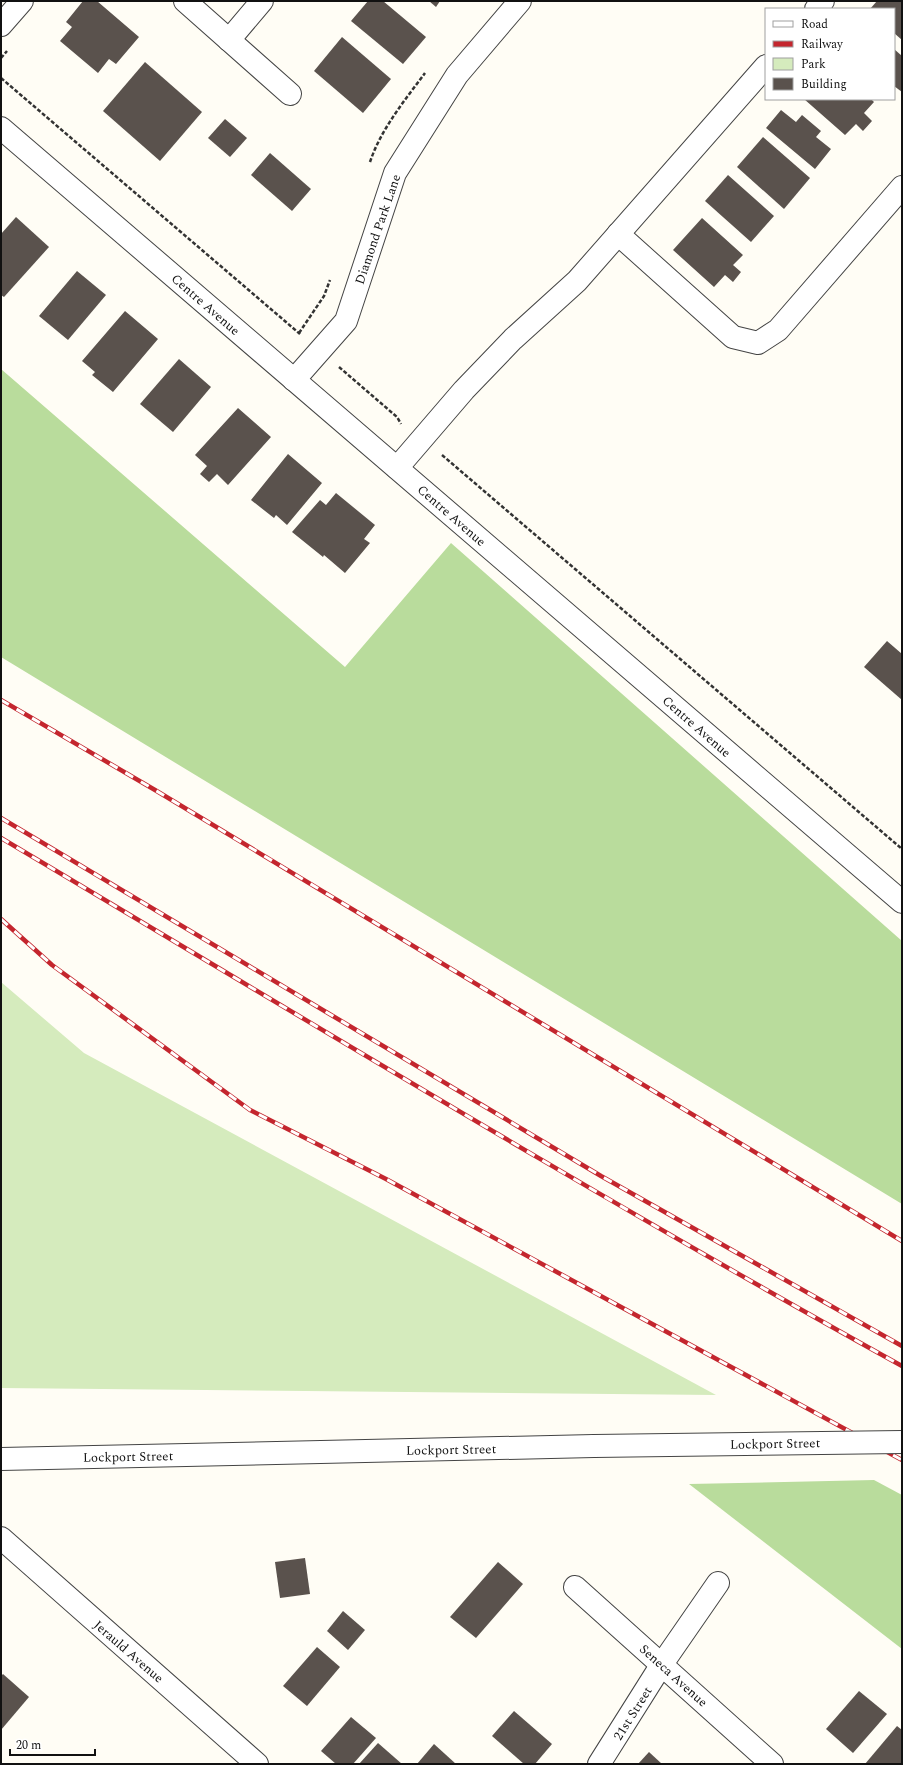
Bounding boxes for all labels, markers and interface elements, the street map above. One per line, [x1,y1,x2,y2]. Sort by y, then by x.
legend [765,8,895,100]
text: Road [801,15,828,34]
text: Railway [801,35,844,54]
text: Park [801,55,826,74]
text: Building [801,75,847,94]
street label: Diamond Park Lane [350,172,406,287]
street label: Centre Avenue [166,269,244,340]
street label: Centre Avenue [412,480,490,551]
street label: Centre Avenue [657,691,735,762]
street label: Lockport Street [730,1433,821,1455]
street label: Lockport Street [406,1439,497,1461]
street label: Lockport Street [83,1446,174,1468]
street label: Jerauld Avenue [89,1616,168,1688]
street label: Seneca Avenue [635,1640,712,1712]
street label: 21st Street [608,1682,658,1744]
scale bar [10,1731,95,1757]
text: 20 m [16,1736,41,1755]

